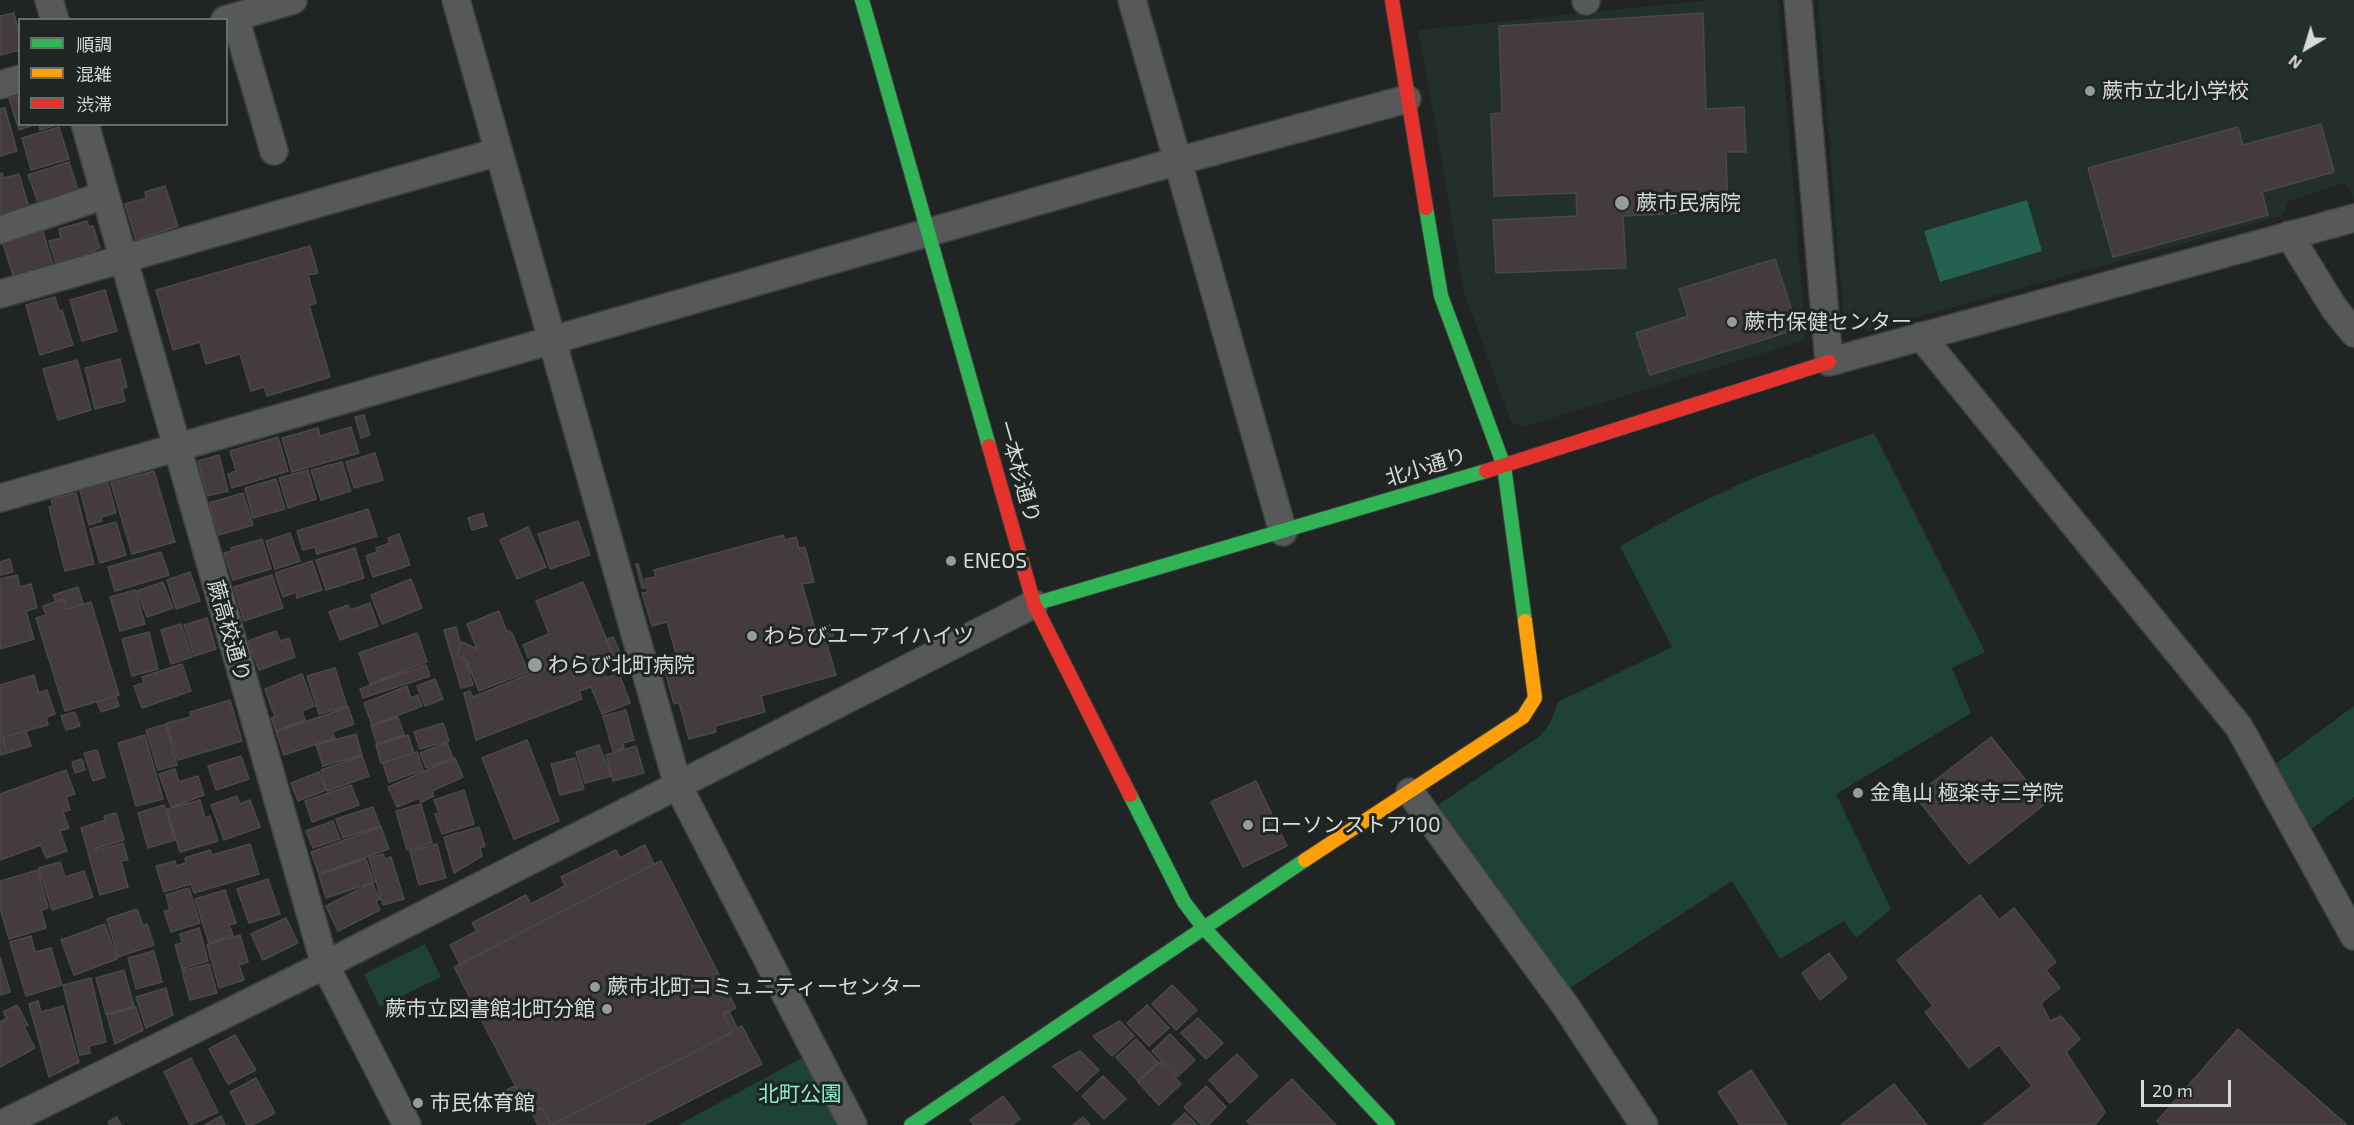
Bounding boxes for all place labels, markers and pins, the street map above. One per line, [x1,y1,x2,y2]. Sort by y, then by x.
place label: 蕨市立北小学校 [2102,78,2249,104]
marker: 蕨市立北小学校 [2083,84,2097,98]
place label: 蕨市民病院 [1636,190,1741,216]
marker: 蕨市民病院 [1613,194,1631,212]
place label: 蕨市保健センター [1744,309,1912,335]
marker: 蕨市保健センター [1725,315,1739,329]
place label: ENEOS [963,548,1027,574]
marker: ENEOS [944,554,958,568]
place label: わらびユーアイハイツ [764,623,974,649]
marker: わらびユーアイハイツ [745,629,759,643]
place label: わらび北町病院 [548,652,695,678]
marker: わらび北町病院 [526,656,544,674]
place label: 金亀山 極楽寺三学院 [1870,780,2064,806]
marker: 金亀山 極楽寺三学院 [1851,786,1865,800]
place label: ローソンストア100 [1260,812,1441,838]
marker: ローソンストア100 [1241,818,1255,832]
place label: 蕨市北町コミュニティーセンター [607,974,922,1000]
marker: 蕨市北町コミュニティーセンター [588,980,602,994]
place label: 蕨市立図書館北町分館 [385,996,595,1022]
marker: 蕨市立図書館北町分館 [600,1002,614,1016]
place label: 市民体育館 [430,1090,535,1116]
marker: 市民体育館 [411,1096,425,1110]

